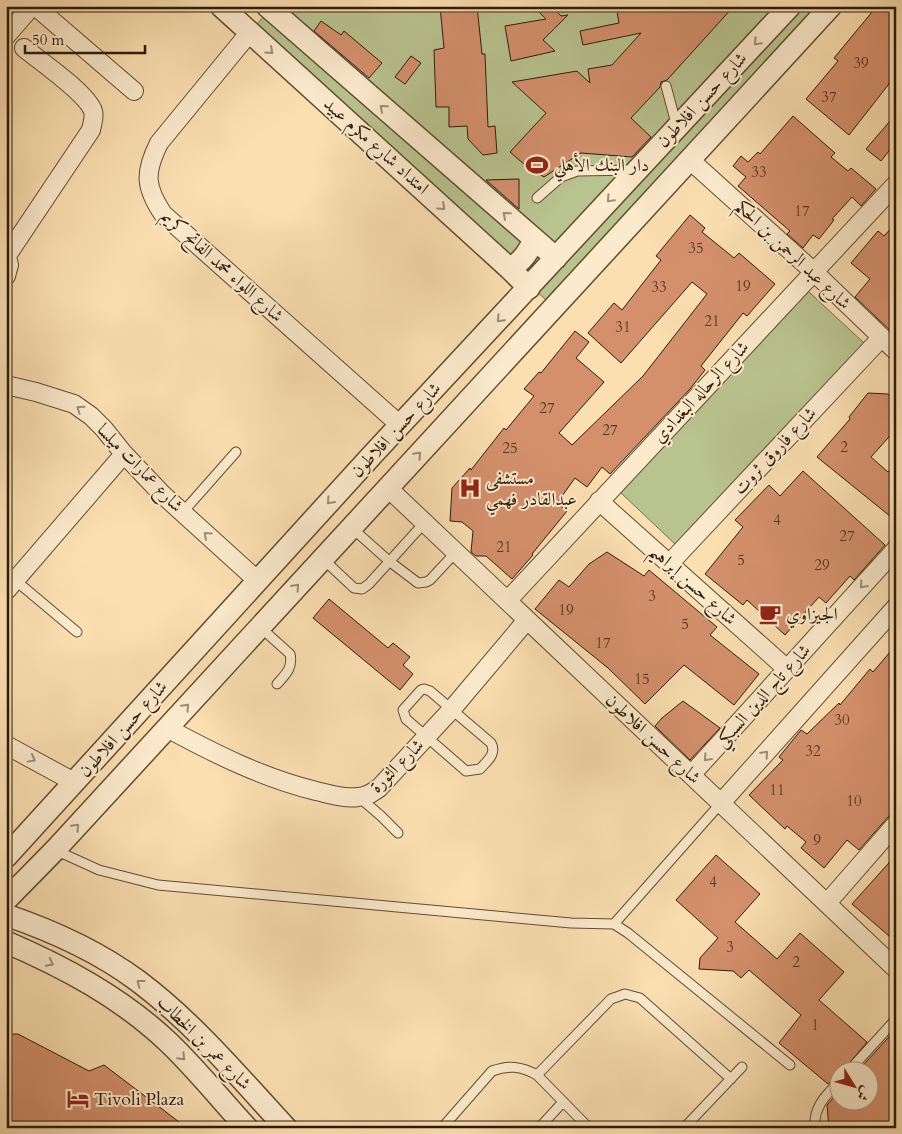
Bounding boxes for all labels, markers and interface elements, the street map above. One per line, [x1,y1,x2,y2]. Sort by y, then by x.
scale bar [25,22,145,54]
text: 50 m [32,30,64,50]
one-way arrow [754,36,763,45]
one-way arrow [265,45,274,54]
street label: شارع حسن افلاطون [651,47,754,155]
house number: 39 [853,53,869,73]
house number: 37 [821,87,837,107]
street label: امتداد شارع مكرم عبيد [316,92,434,203]
one-way arrow [380,105,389,114]
sports icon: دار البنك الأهلي [524,152,550,178]
place label: دار البنك الأهلي [554,152,649,182]
house number: 33 [751,162,767,182]
one-way arrow [607,193,616,202]
street label: شارع عبد الرحمن بن الحكم [727,195,857,318]
one-way arrow [437,201,446,210]
house number: 17 [794,201,810,221]
street label: شارع اللواء محمد الفاتح كريم [153,204,289,330]
one-way arrow [502,212,511,221]
house number: 35 [688,238,704,258]
house number: 19 [735,276,751,296]
house number: 33 [651,277,667,297]
house number: 21 [704,311,720,331]
one-way arrow [497,313,506,322]
house number: 31 [615,317,631,337]
street label: شارع الرحاله البغدادي [647,336,756,450]
street label: شارع حسن افلاطون [345,377,448,485]
house number: 27 [539,398,555,418]
street label: شارع فاروق ثروت [728,402,824,502]
one-way arrow [76,406,86,415]
street label: شارع عمارات ميلسا [90,418,189,519]
house number: 27 [602,420,618,440]
house number: 2 [840,437,848,457]
house number: 25 [502,438,518,458]
one-way arrow [412,452,421,461]
place label: مستشفى عبدالقادر فهمي [486,466,577,516]
hospital icon: مستشفى عبدالقادر فهمي [457,475,483,501]
one-way arrow [327,496,336,505]
house number: 4 [773,510,781,530]
house number: 27 [839,526,855,546]
one-way arrow [204,532,213,541]
house number: 21 [496,537,512,557]
street label: شارع حسن إبراهيم [640,539,742,635]
house number: 5 [737,550,745,570]
house number: 29 [814,555,830,575]
one-way arrow [860,580,869,589]
one-way arrow [290,584,299,593]
house number: 3 [648,586,656,606]
house number: 19 [558,600,574,620]
cafe icon: الجيزاوي [757,601,783,627]
place label: الجيزاوي [786,602,838,629]
house number: 5 [681,614,689,634]
house number: 17 [595,633,611,653]
street label: شارع تاج الدين السبكي [710,639,819,756]
house number: 15 [634,669,650,689]
street label: شارع حسن افلاطون [73,675,175,784]
street label: شارع حسن افلاطون [598,688,706,791]
one-way arrow [180,704,189,713]
house number: 30 [834,710,850,730]
street label: شارع الثورة [364,733,431,800]
house number: 32 [805,741,821,761]
one-way arrow [759,750,768,759]
one-way arrow [704,752,713,761]
one-way arrow [27,753,36,763]
house number: 11 [769,780,785,800]
house number: 10 [846,791,862,811]
one-way arrow [70,823,79,832]
house number: 9 [813,830,821,850]
house number: 4 [709,872,717,892]
house number: 3 [726,937,734,957]
house number: 2 [792,952,800,972]
one-way arrow [45,957,54,967]
one-way arrow [136,980,146,989]
street label: شارع عمر بن الخطاب [150,990,257,1097]
house number: 1 [811,1015,819,1035]
one-way arrow [176,1051,185,1060]
north arrow [830,1062,880,1112]
text: ش [852,1082,876,1105]
hotel icon: Tivoli Plaza [65,1086,91,1112]
place label: Tivoli Plaza [94,1087,185,1112]

